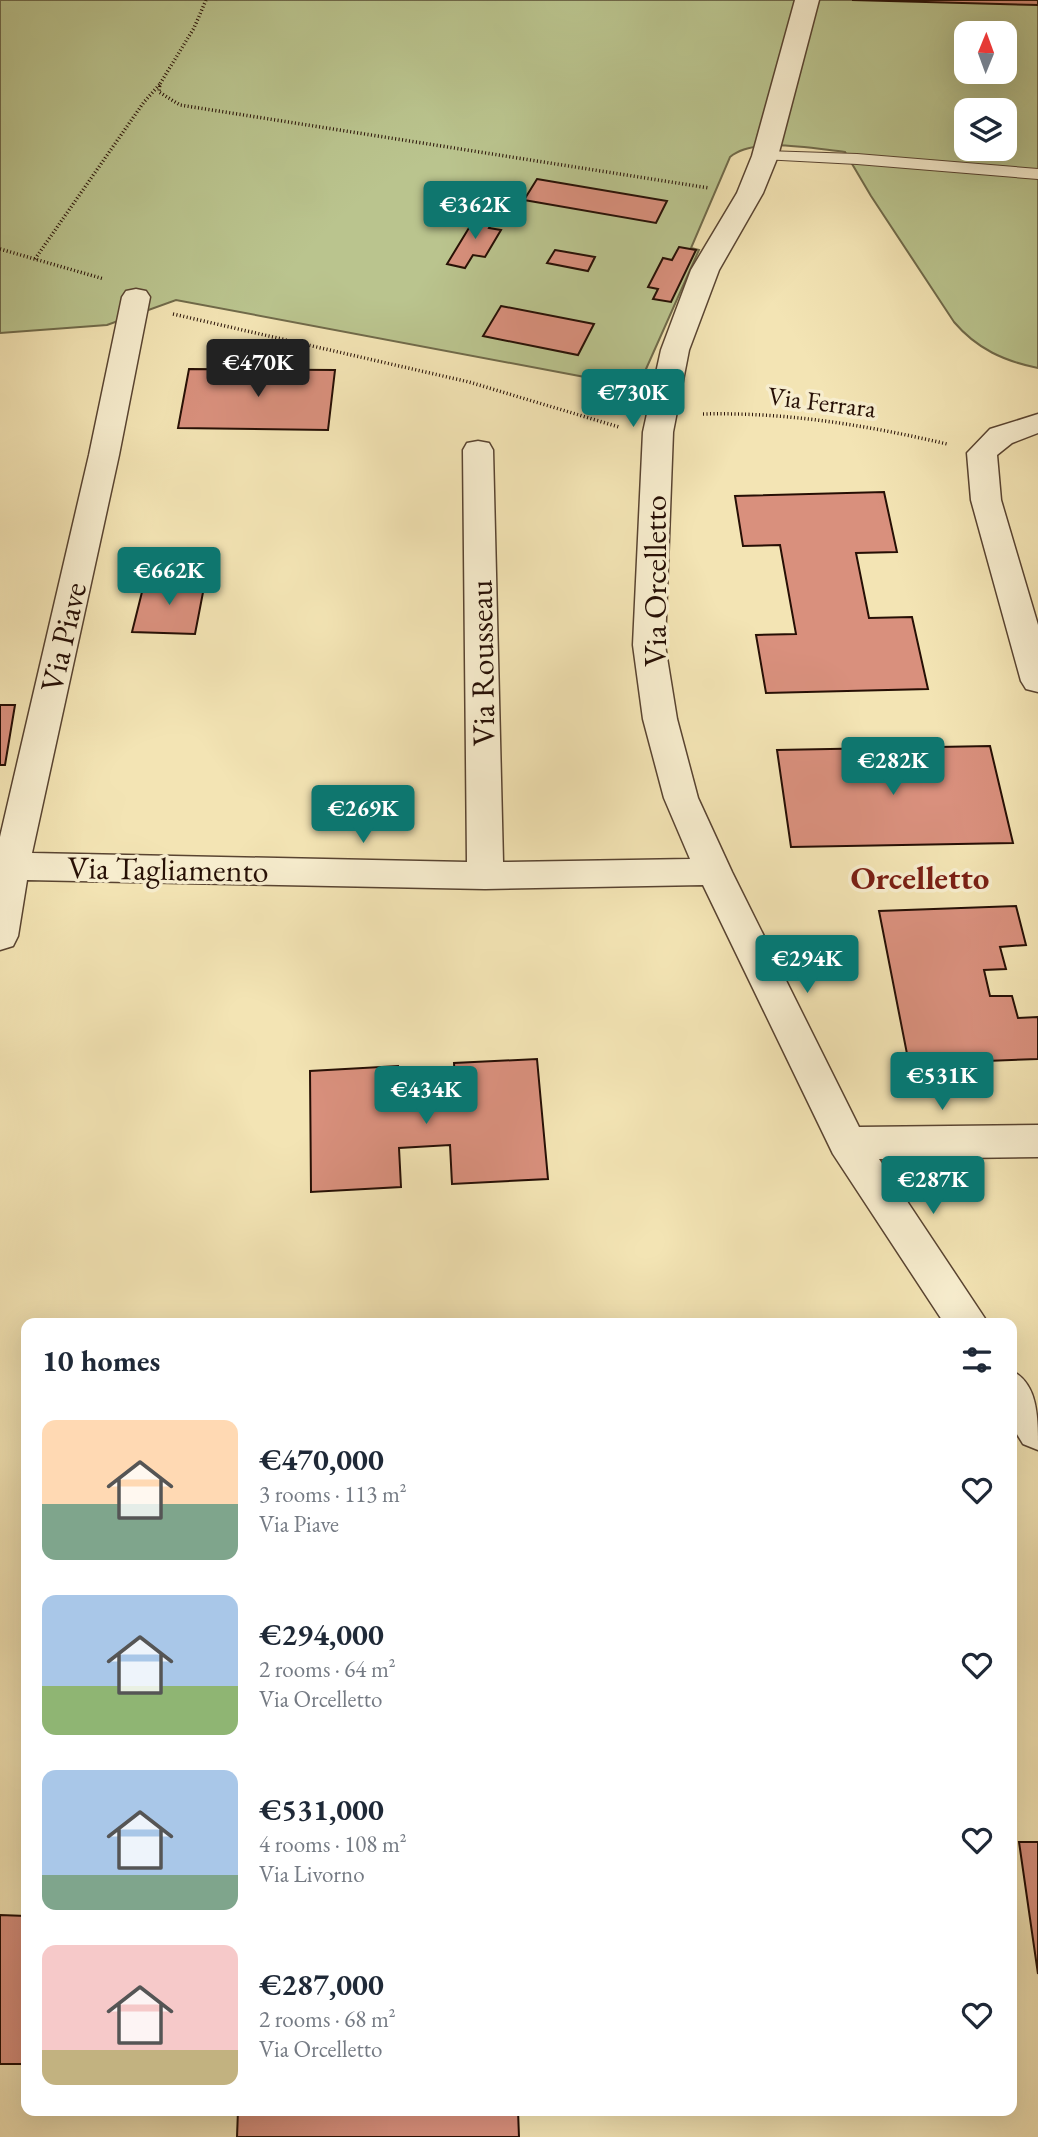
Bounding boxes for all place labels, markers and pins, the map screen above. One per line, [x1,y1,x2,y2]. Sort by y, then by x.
pin: €362K [426,182,524,241]
pin: €470K [209,340,307,399]
pin: €730K [584,370,682,429]
pin: €662K [120,548,218,607]
pin: €282K [844,738,942,797]
pin: €269K [314,786,412,845]
pin: €294K [758,936,856,995]
pin: €531K [893,1052,991,1112]
pin: €434K [377,1066,475,1126]
pin: €287K [884,1156,982,1216]

